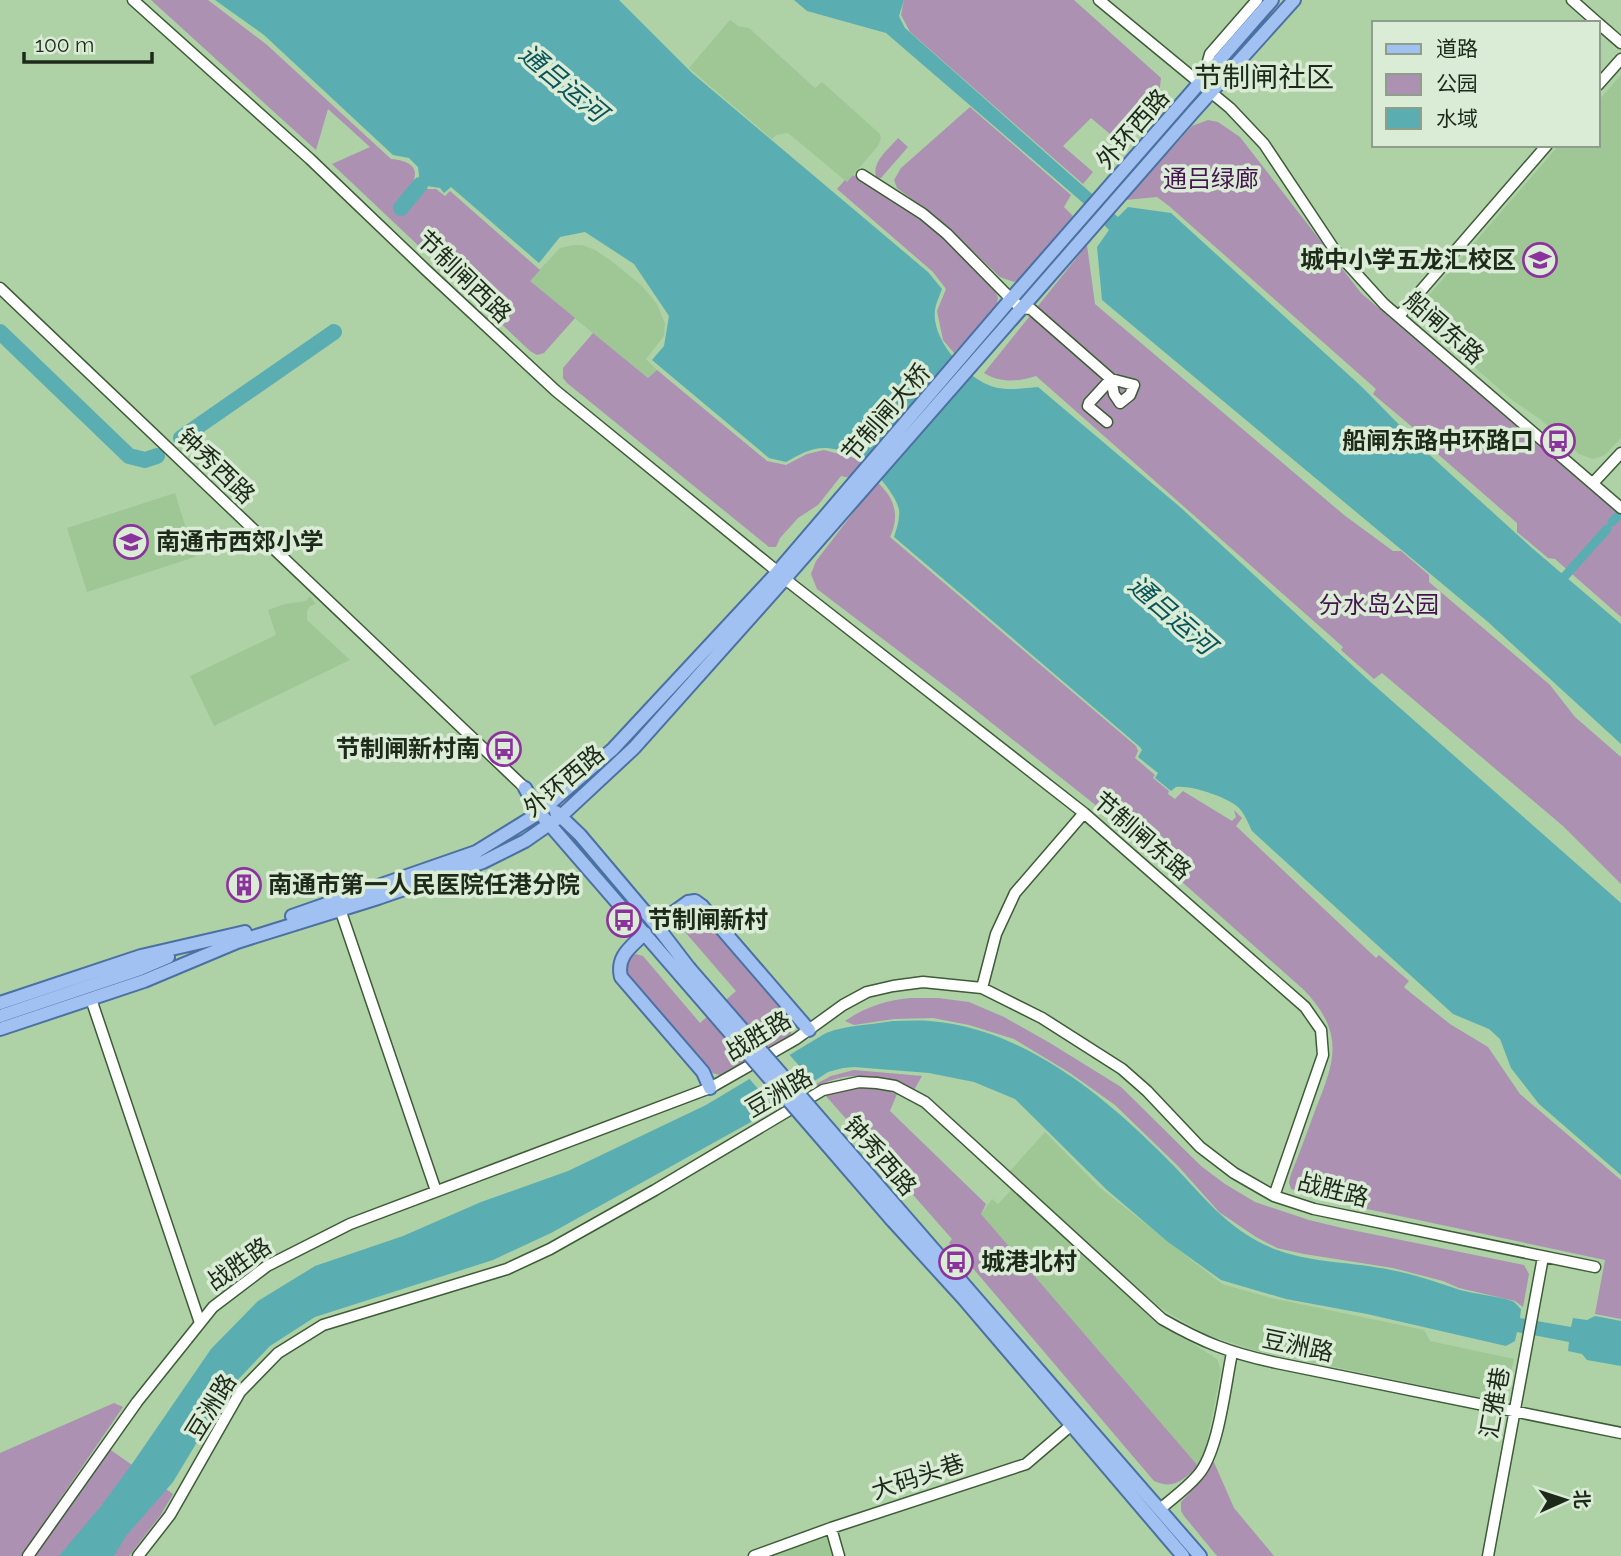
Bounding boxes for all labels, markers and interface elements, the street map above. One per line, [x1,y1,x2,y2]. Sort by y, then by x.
scale bar [24,21,152,65]
legend [1372,21,1600,147]
text: 100 m [35,32,94,57]
text: 道路 [1436,36,1478,61]
water label: 通吕运河 [514,38,616,131]
district label: 节制闸社区 [1194,61,1334,94]
text: 公园 [1436,71,1478,96]
street label: 外环西路 [1090,83,1175,174]
text: 水域 [1436,106,1478,131]
park label: 通吕绿廊 [1163,164,1259,193]
street label: 节制闸西路 [411,225,518,329]
school or university icon: 城中小学五龙汇校区 [1521,241,1559,279]
place label: 城中小学五龙汇校区 [1300,245,1516,274]
street label: 船闸东路 [1399,285,1490,370]
street label: 节制闸大桥 [835,358,936,467]
street label: 钟秀西路 [172,422,261,509]
bus stop icon: 船闸东路中环路口 [1539,422,1577,460]
place label: 船闸东路中环路口 [1342,426,1534,455]
school or university icon: 南通市西郊小学 [112,523,150,561]
place label: 南通市西郊小学 [156,527,324,556]
water label: 通吕运河 [1123,570,1225,664]
park label: 分水岛公园 [1319,590,1439,619]
bus stop icon: 节制闸新村南 [485,730,523,768]
place label: 节制闸新村南 [336,734,480,763]
street label: 外环西路 [518,739,610,823]
street label: 节制闸东路 [1088,785,1197,886]
building icon: 南通市第一人民医院任港分院 [225,866,263,904]
place label: 南通市第一人民医院任港分院 [268,870,580,899]
bus stop icon: 节制闸新村 [605,901,643,939]
place label: 节制闸新村 [648,905,768,934]
street label: 战胜路 [719,1005,796,1067]
street label: 豆洲路 [740,1062,817,1123]
street label: 钟秀西路 [838,1110,923,1201]
street label: 战胜路 [1295,1167,1372,1212]
street label: 战胜路 [201,1231,277,1296]
bus stop icon: 城港北村 [937,1243,975,1281]
place label: 城港北村 [981,1247,1077,1276]
street label: 豆洲路 [1260,1324,1336,1367]
street label: 汇雅巷 [1474,1365,1515,1441]
street label: 豆洲路 [179,1369,242,1445]
street label: 大码头巷 [868,1448,968,1505]
north arrow [1530,1465,1600,1535]
text: 北 [1570,1489,1593,1509]

